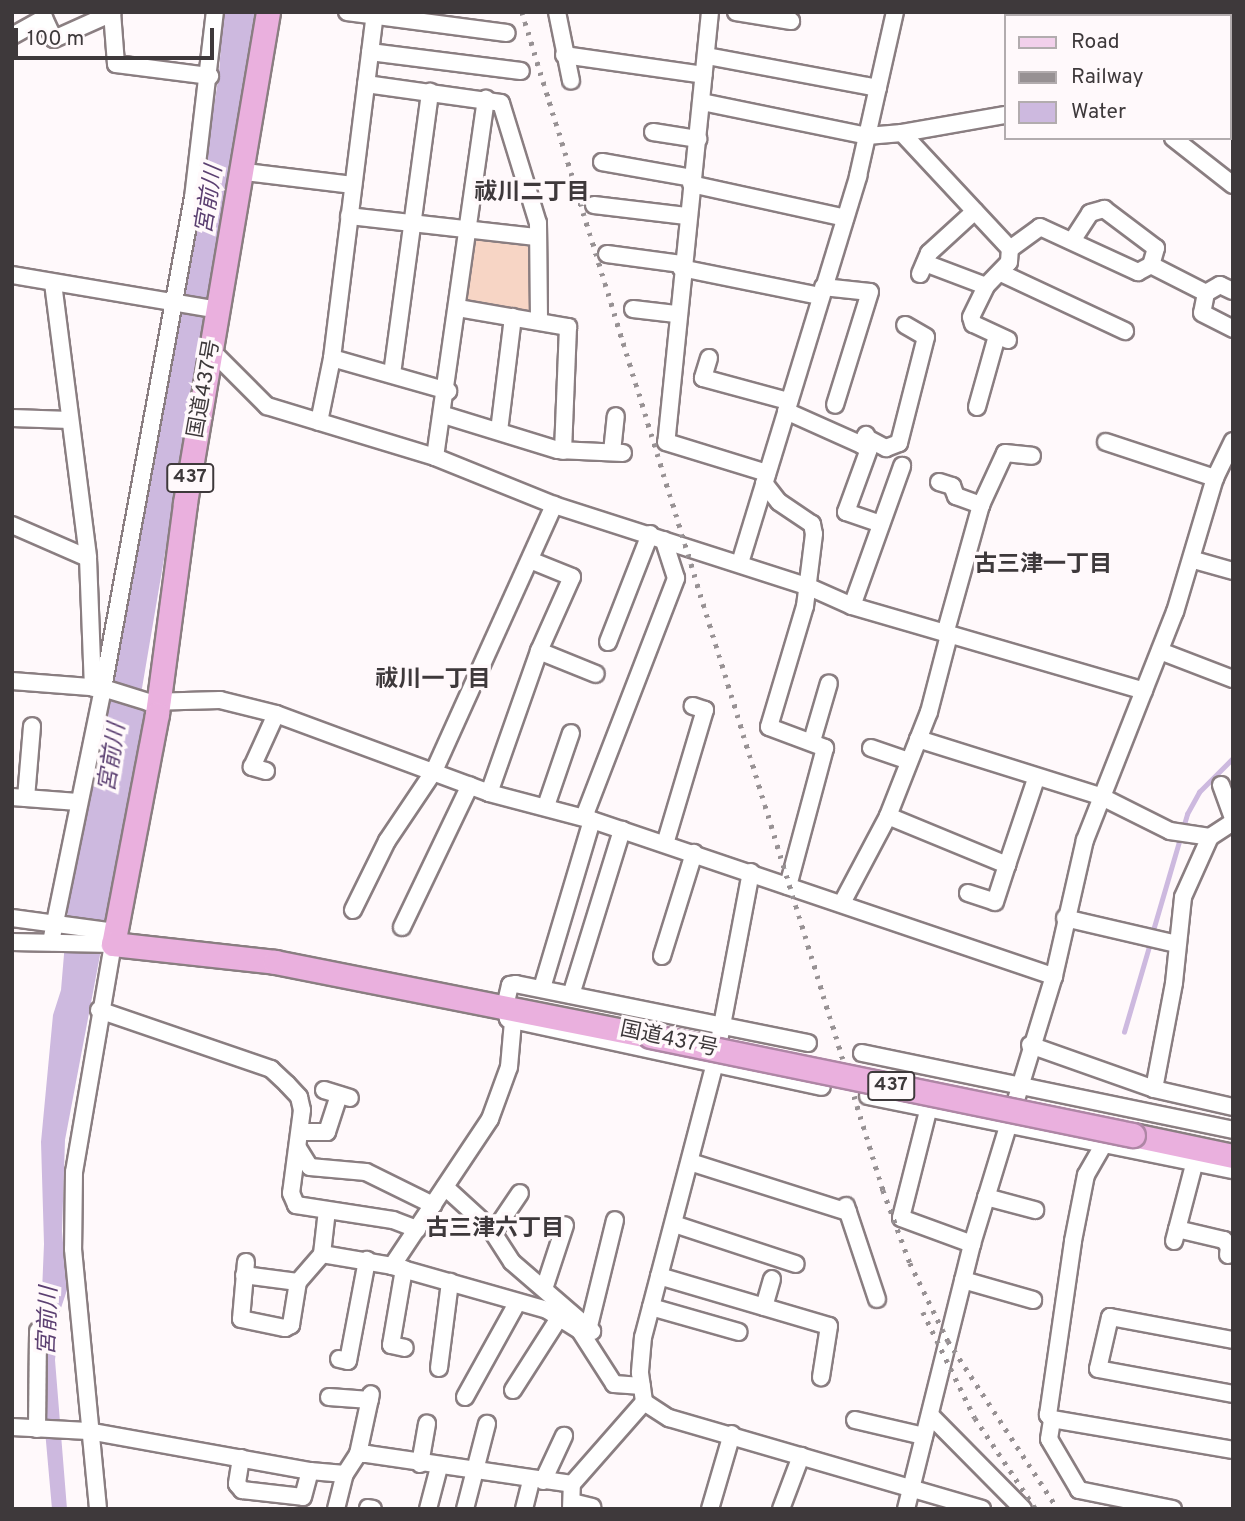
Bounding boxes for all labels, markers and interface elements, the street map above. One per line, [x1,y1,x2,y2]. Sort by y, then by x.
scale bar [18,14,217,58]
legend [1004,14,1231,140]
text: 100 m [27,26,84,53]
text: Road [1071,29,1120,56]
text: Railway [1071,64,1144,91]
text: Water [1071,99,1126,126]
water label: 宮前川 [192,164,230,236]
district label: 祓川二丁目 [475,180,589,208]
street label: 国道437号 [184,338,226,440]
road number: 437 [166,463,214,494]
district label: 古三津一丁目 [974,552,1112,580]
district label: 祓川一丁目 [376,667,490,695]
water label: 宮前川 [95,722,133,794]
street label: 国道437号 [618,1017,720,1063]
road number: 437 [866,1070,916,1102]
district label: 古三津六丁目 [426,1216,564,1244]
water label: 宮前川 [35,1286,65,1356]

